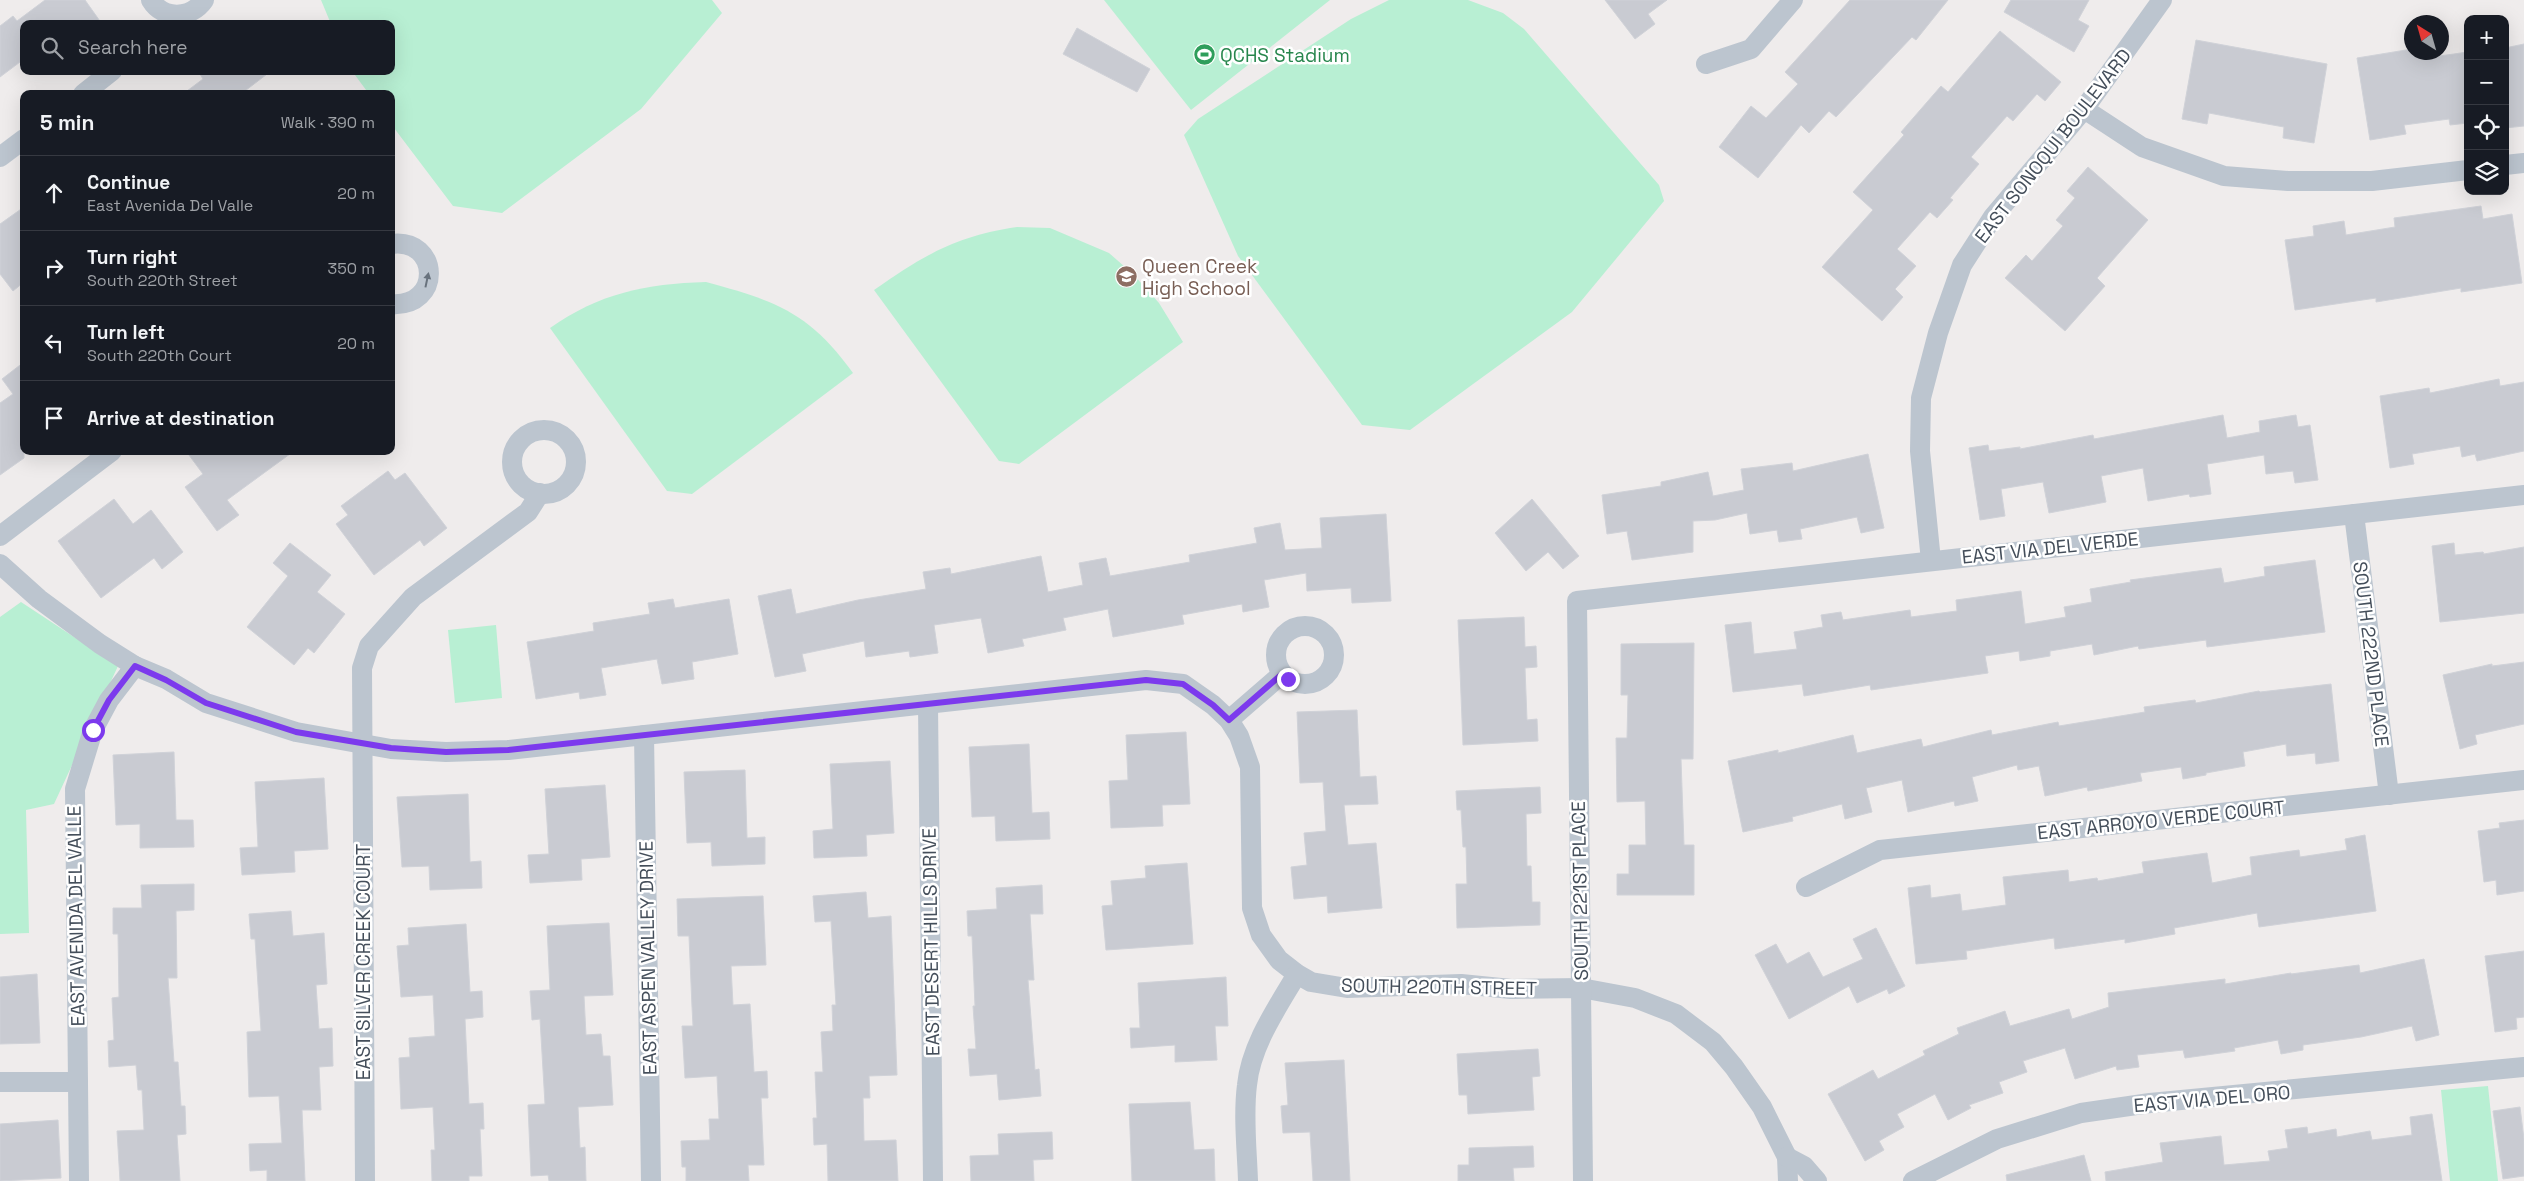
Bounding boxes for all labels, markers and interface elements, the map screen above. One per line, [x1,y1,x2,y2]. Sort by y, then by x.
north arrow [2404,15,2449,60]
map controls [2464,15,2509,195]
button: + [2464,15,2509,60]
search box [20,20,395,75]
icon: search [38,34,66,62]
text: Search here [78,35,188,60]
sports icon: QCHS Stadium [1192,43,1216,67]
place label: QCHS Stadium [1220,43,1350,68]
street label: EAST SONOQUI BOULEVARD [1969,44,2137,248]
button: − [2464,60,2509,105]
button: locate [2464,105,2509,150]
text: 5 min [40,109,94,136]
text: Walk · 390 m [281,112,375,133]
button: layers [2464,150,2509,195]
text: Continue [87,170,170,195]
icon: ahead [40,179,68,207]
text: 20 m [337,183,375,204]
text: East Avenida Del Valle [87,195,253,216]
text: Turn right [87,245,177,270]
icon: right [40,254,68,282]
place label: Queen Creek High School [1142,254,1257,301]
text: 350 m [328,258,375,279]
school or university icon: Queen Creek High School [1114,265,1138,289]
text: South 220th Street [87,270,238,291]
one-way arrow [423,273,431,288]
text: Turn left [87,320,165,345]
icon: left [40,329,68,357]
text: 20 m [337,333,375,354]
text: South 220th Court [87,345,232,366]
icon: arrive [40,404,68,432]
text: Arrive at destination [87,406,275,431]
street label: EAST VIA DEL VERDE [1960,526,2140,570]
street label: SOUTH 222ND PLACE [2347,560,2395,748]
route end [1277,668,1300,691]
route start [82,719,105,742]
street label: EAST ARROYO VERDE COURT [2036,795,2286,845]
street label: SOUTH 221ST PLACE [1566,801,1594,981]
street label: EAST AVENIDA DEL VALLE [62,805,90,1027]
street label: EAST DESERT HILLS DRIVE [917,828,945,1056]
street label: EAST ASPEN VALLEY DRIVE [633,841,663,1075]
street label: EAST SILVER CREEK COURT [351,844,376,1080]
street label: SOUTH 220TH STREET [1341,973,1537,1001]
street label: EAST VIA DEL ORO [2132,1080,2292,1118]

